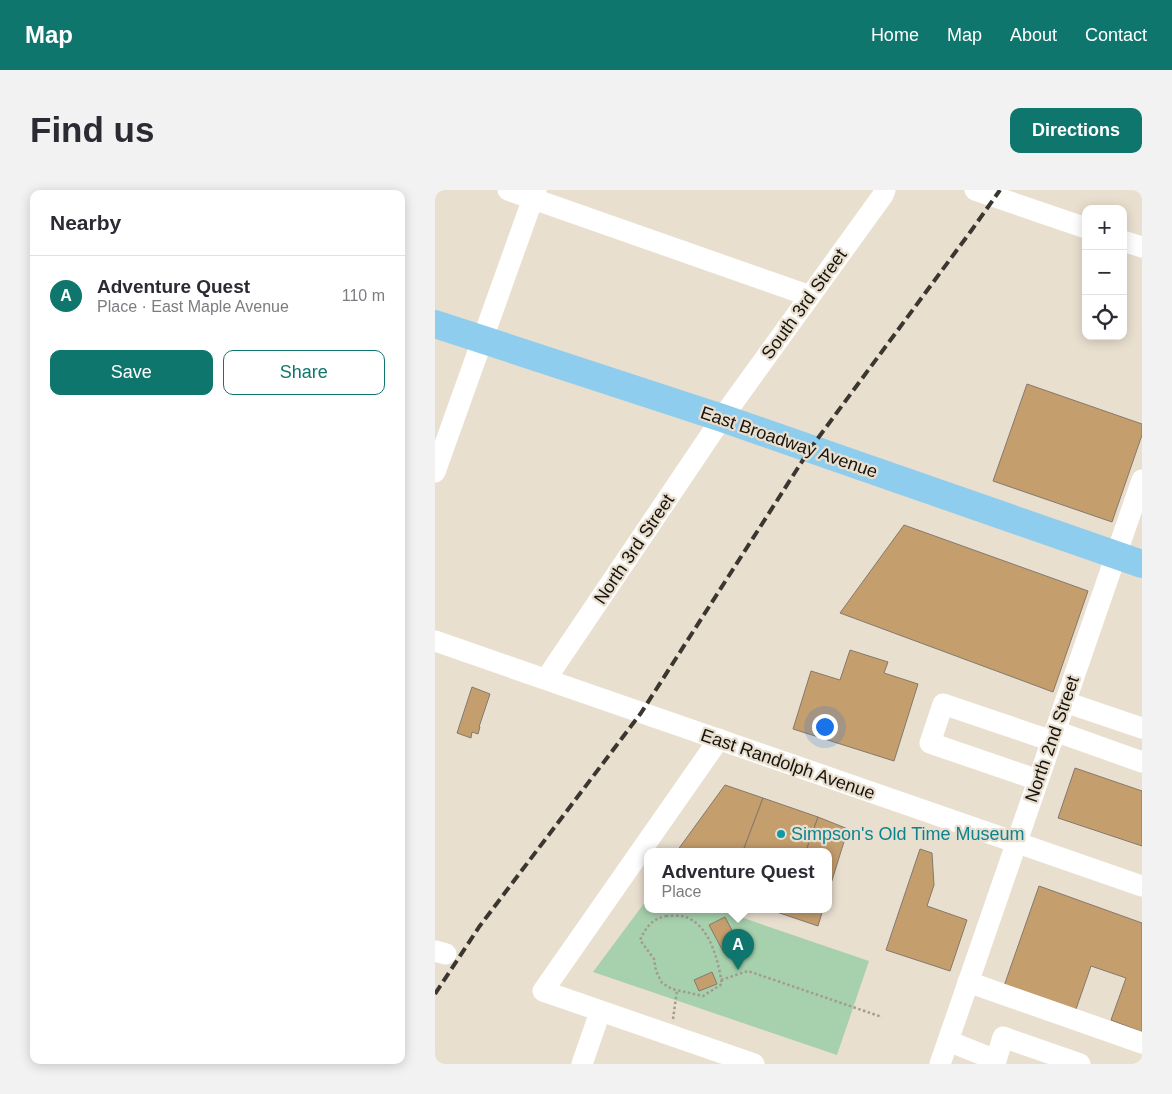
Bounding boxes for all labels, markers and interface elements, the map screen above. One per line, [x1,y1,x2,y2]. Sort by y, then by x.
text: Map [25,21,73,48]
text: Home [871,25,919,45]
text: Map [947,25,982,45]
text: About [1010,25,1057,45]
text: Contact [1085,25,1147,45]
button: Directions [1010,108,1142,153]
text: Find us [30,110,154,149]
map controls [1082,205,1127,340]
button: + [1082,205,1127,250]
text: Nearby [50,211,121,234]
street label: South 3rd Street [757,245,851,363]
button: − [1082,250,1127,295]
text: Adventure Quest [97,276,250,297]
text: A [60,287,72,304]
text: 110 m [342,287,385,304]
button: locate [1082,295,1127,340]
text: Place · East Maple Avenue [97,298,289,315]
button: Save [50,350,213,395]
button: Share [223,350,385,395]
street label: East Broadway Avenue [698,402,880,482]
street label: North 3rd Street [590,490,678,608]
street label: North 2nd Street [1021,673,1083,805]
your location [812,714,838,740]
street label: East Randolph Avenue [698,725,878,803]
place label: Simpson's Old Time Museum [791,824,1025,844]
marker: Simpson's Old Time Museum [775,828,787,840]
popup [644,848,832,913]
text: Adventure Quest [661,861,815,882]
text: Place [661,883,701,900]
pin: A [722,929,754,970]

